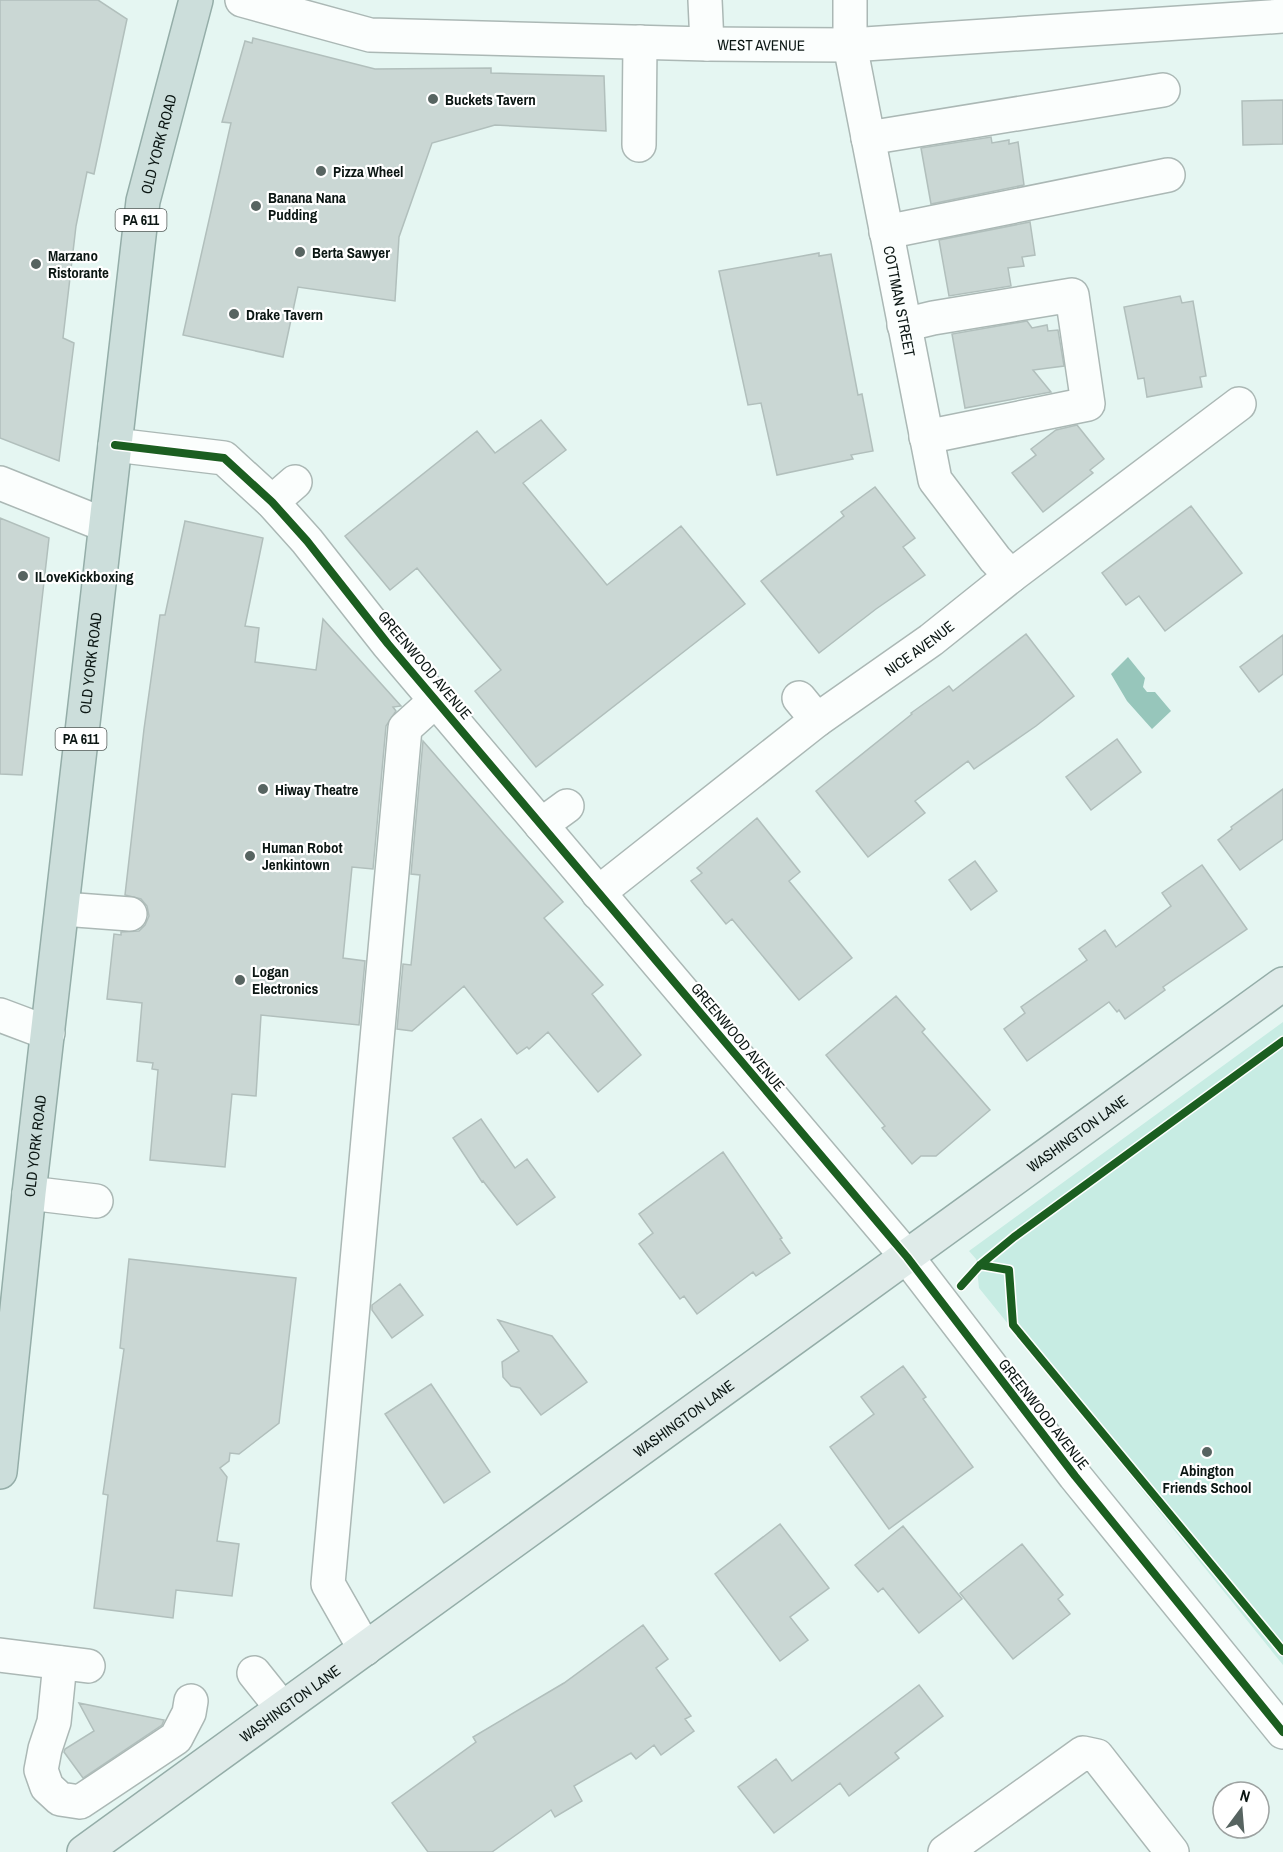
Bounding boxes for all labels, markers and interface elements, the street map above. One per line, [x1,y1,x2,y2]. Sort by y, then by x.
street label: WEST AVENUE [717,34,805,55]
place label: Buckets Tavern [445,89,536,110]
street label: OLD YORK ROAD [135,92,181,196]
marker: Buckets Tavern [426,92,440,106]
place label: Pizza Wheel [333,161,403,182]
marker: Pizza Wheel [314,164,328,178]
place label: Banana Nana Pudding [268,187,346,225]
marker: Banana Nana Pudding [249,199,263,213]
road number: PA 611 [116,209,166,231]
place label: Berta Sawyer [312,242,390,263]
street label: COTTMAN STREET [879,244,921,359]
place label: Marzano Ristorante [48,245,109,283]
marker: Berta Sawyer [293,245,307,259]
marker: Marzano Ristorante [29,257,43,271]
place label: Drake Tavern [246,304,323,325]
marker: Drake Tavern [227,307,241,321]
place label: ILoveKickboxing [35,566,134,587]
marker: ILoveKickboxing [16,569,30,583]
street label: GREENWOOD AVENUE [373,606,477,724]
street label: OLD YORK ROAD [74,611,106,715]
street label: NICE AVENUE [880,615,958,680]
road number: PA 611 [56,728,106,750]
place label: Hiway Theatre [275,779,359,800]
marker: Hiway Theatre [256,782,270,796]
place label: Human Robot Jenkintown [262,837,343,875]
marker: Human Robot Jenkintown [243,849,257,863]
place label: Logan Electronics [252,961,318,999]
marker: Logan Electronics [233,973,247,987]
street label: GREENWOOD AVENUE [686,978,790,1096]
street label: WASHINGTON LANE [1022,1089,1132,1177]
street label: OLD YORK ROAD [18,1094,51,1198]
street label: GREENWOOD AVENUE [994,1354,1094,1474]
street label: WASHINGTON LANE [629,1374,738,1462]
marker: Abington Friends School [1200,1445,1214,1459]
place label: Abington Friends School [1163,1460,1251,1498]
street label: WASHINGTON LANE [235,1659,344,1747]
north arrow [1211,1780,1271,1840]
text: N [1238,1784,1253,1807]

